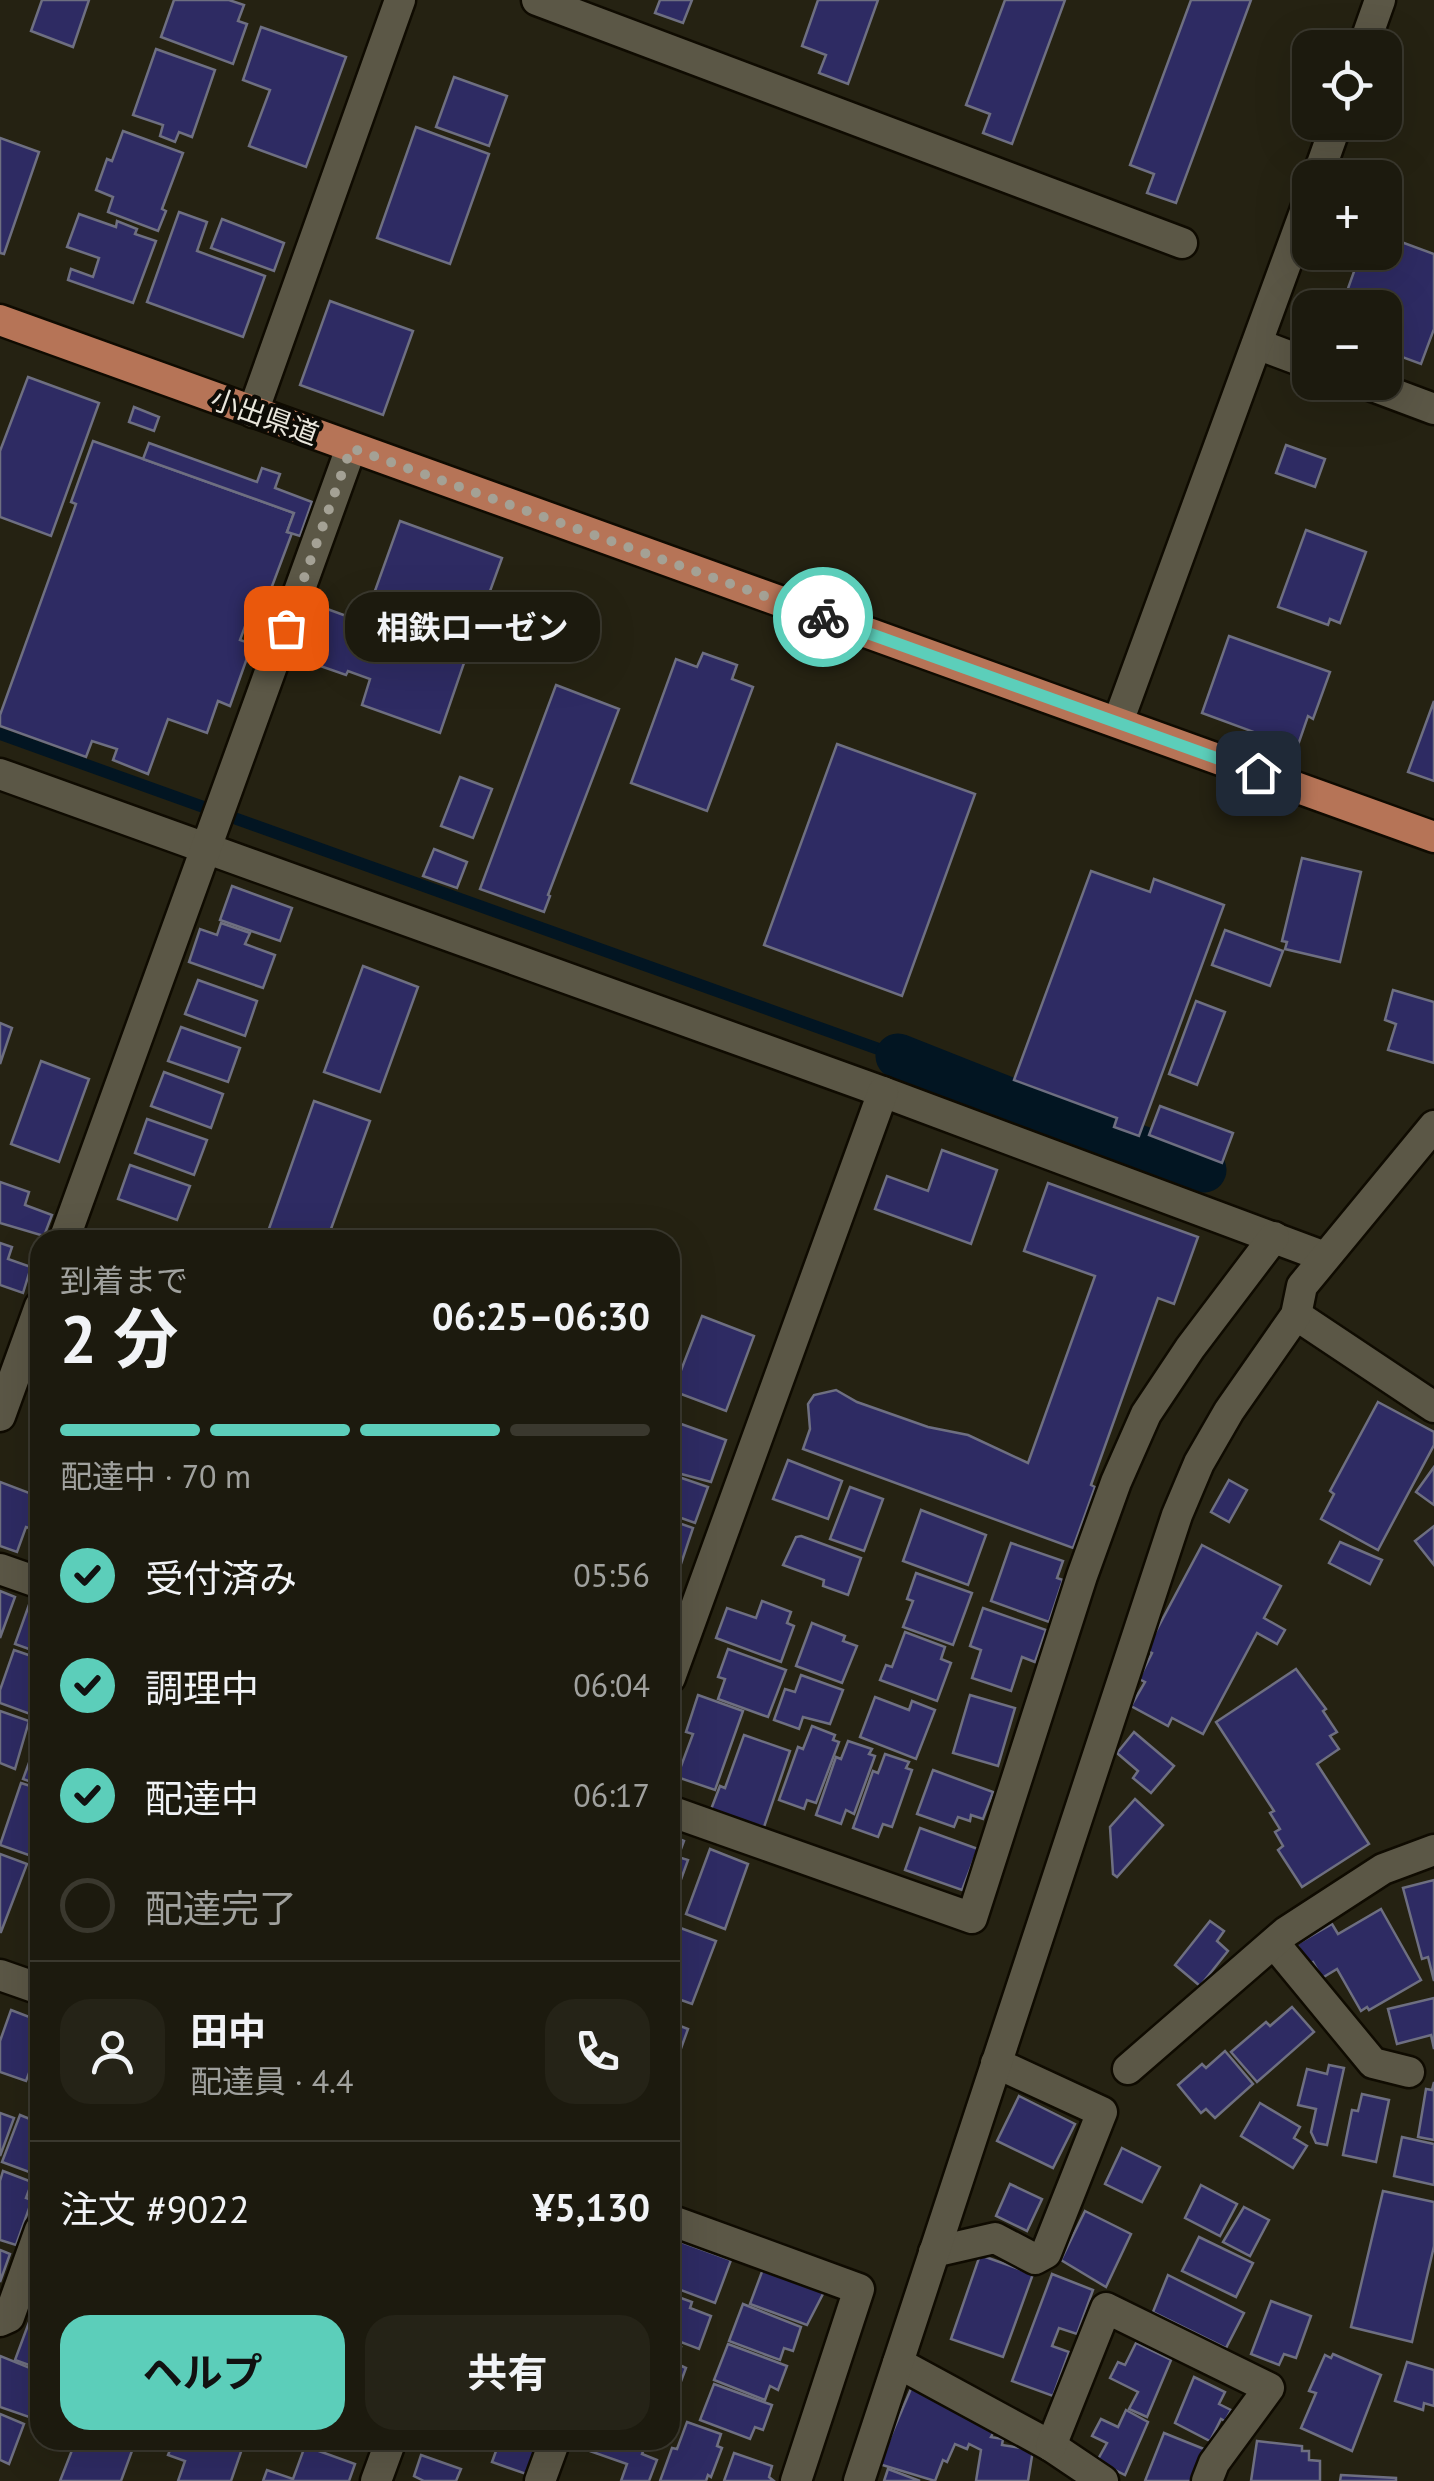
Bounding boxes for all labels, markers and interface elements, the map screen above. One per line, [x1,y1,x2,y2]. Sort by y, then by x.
map controls [1292,30,1402,400]
button: locate [1292,30,1402,140]
button: + [1292,160,1402,270]
button: − [1292,290,1402,400]
street label: 小出県道 [206,379,324,453]
courier [773,567,873,667]
pin [244,586,329,671]
icon: bike [796,590,851,645]
callout: 相鉄ローゼン [346,593,601,663]
icon: bag [259,601,314,656]
text: 相鉄ローゼン [376,606,569,648]
pin [1216,731,1301,816]
icon: home [1231,746,1286,801]
text: 到着まで [60,1259,188,1301]
text: 06:25–06:30 [432,1291,650,1340]
text: 2 分 [60,1296,178,1380]
text: 配達中 · 70 m [60,1455,251,1497]
icon: check [60,1548,115,1603]
text: 受付済み [145,1553,297,1602]
text: 05:56 [573,1554,650,1596]
icon: check [60,1658,115,1713]
text: 調理中 [145,1663,259,1712]
text: 06:04 [573,1664,650,1706]
icon: check [60,1768,115,1823]
text: 配達中 [145,1773,259,1822]
text: 06:17 [573,1774,650,1816]
text: 配達完了 [145,1883,297,1932]
button: person [60,1999,165,2104]
button: phone [545,1999,650,2104]
text: 田中 [190,2006,266,2055]
text: 配達員 · 4.4 [190,2060,353,2102]
text: ¥5,130 [533,2182,650,2231]
text: 注文 #9022 [60,2184,250,2233]
button: ヘルプ [60,2315,345,2430]
button: 共有 [365,2315,650,2430]

